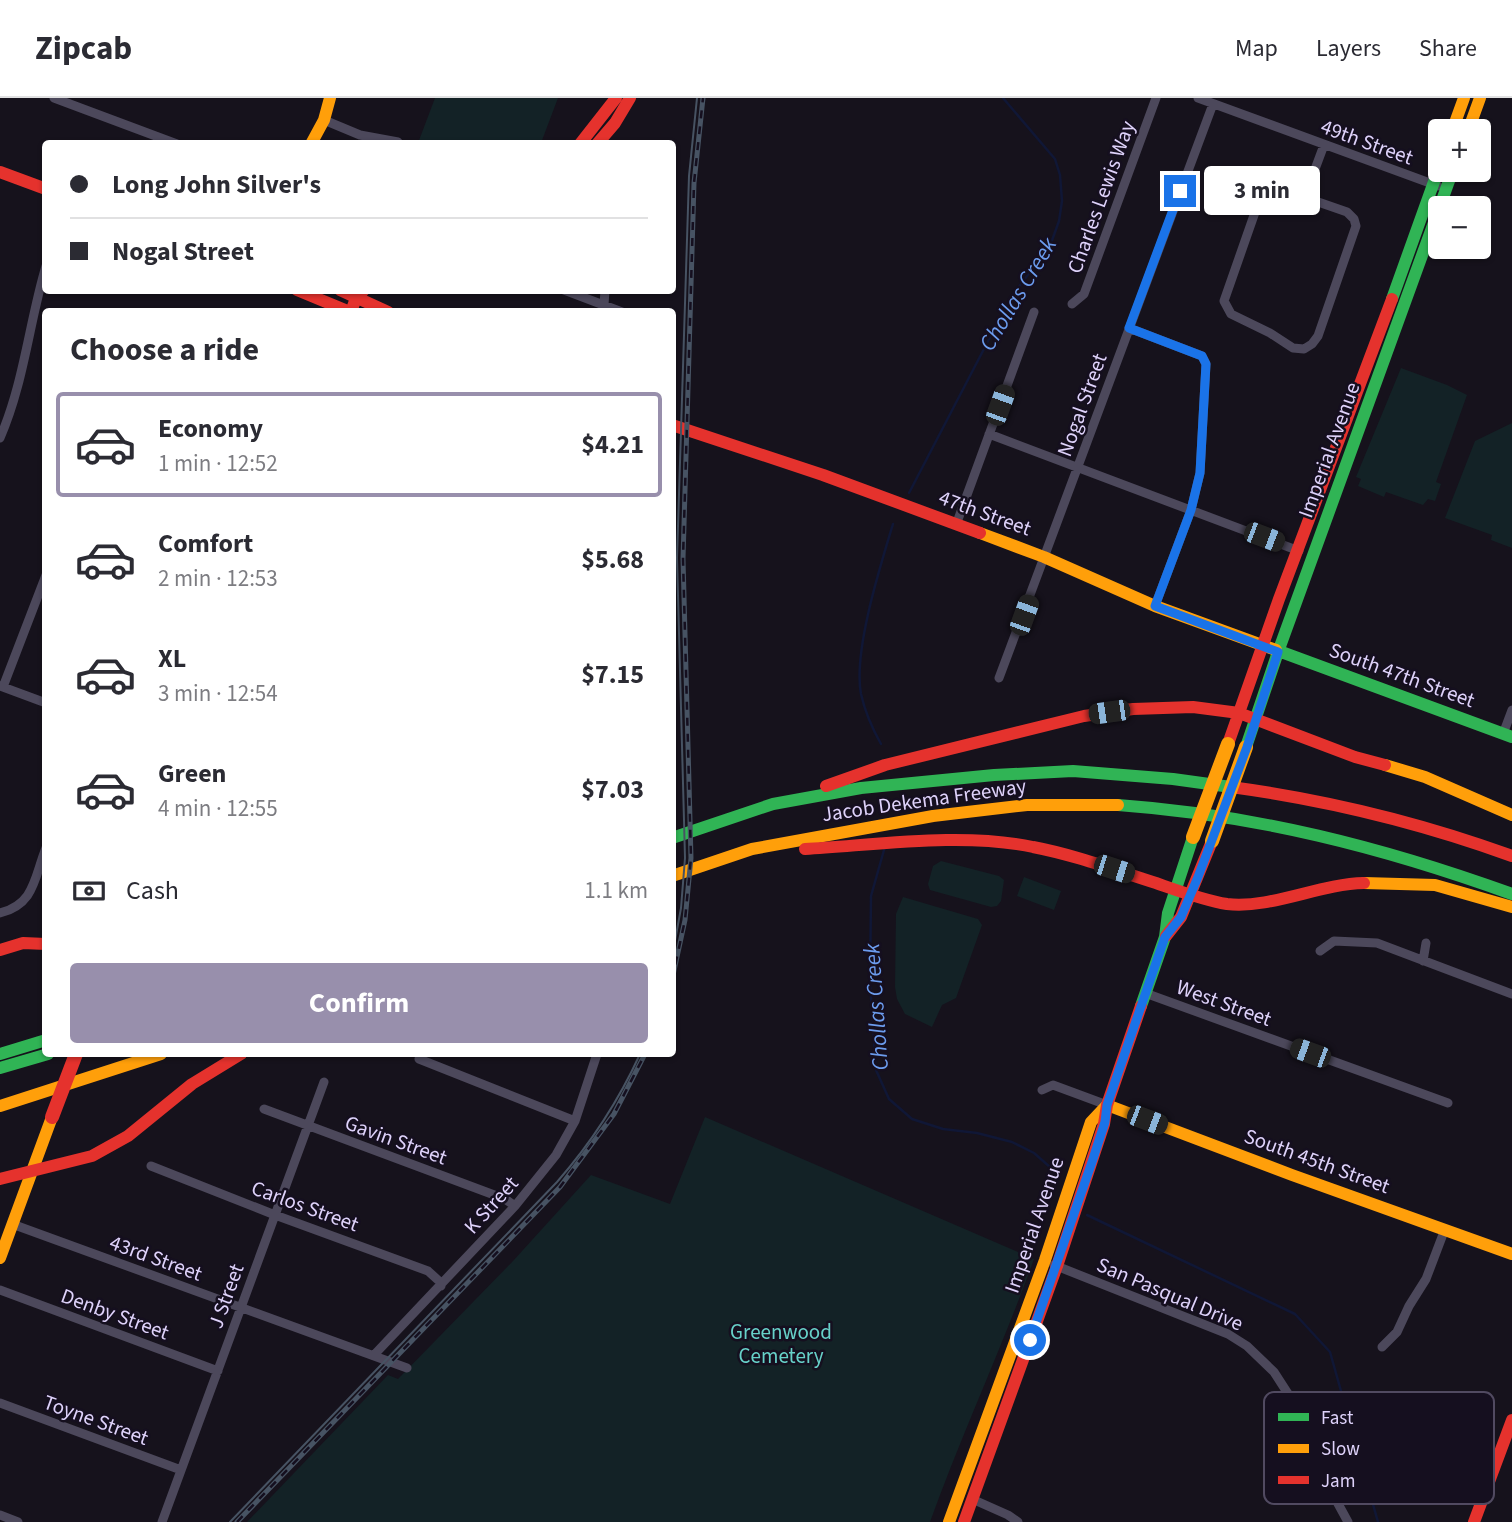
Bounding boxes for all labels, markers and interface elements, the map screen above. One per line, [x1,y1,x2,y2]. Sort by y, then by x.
text: Zipcab [35,25,132,72]
text: Map [1235,31,1278,66]
text: Layers [1316,31,1381,66]
text: Share [1419,31,1477,66]
street label: 49th Street [1317,111,1417,173]
street label: Charles Lewis Way [1059,116,1143,277]
map controls [1428,119,1491,259]
button: + [1428,119,1491,182]
text: Long John Silver's [112,166,321,203]
callout: 3 min [1204,166,1320,216]
text: 3 min [1234,174,1290,207]
route end [1164,175,1196,207]
button: − [1428,196,1491,259]
water label: Chollas Creek [971,230,1065,357]
text: Nogal Street [112,233,254,270]
text: Choose a ride [70,327,259,373]
street label: Nogal Street [1049,349,1115,461]
street label: Imperial Avenue [1291,378,1367,522]
car [983,382,1018,428]
text: Economy [158,410,263,447]
icon: car [74,413,137,476]
text: $4.21 [581,426,644,463]
text: 1 min · 12:52 [158,447,278,480]
street label: 47th Street [935,482,1035,544]
car [1241,520,1288,554]
text: Comfort [158,525,253,562]
icon: car [74,528,137,591]
text: $5.68 [581,541,644,578]
text: 2 min · 12:53 [158,562,278,595]
car [1007,592,1042,638]
street label: South 47th Street [1325,635,1479,715]
text: XL [158,640,186,677]
icon: car [74,643,137,706]
text: $7.15 [581,656,644,693]
text: 3 min · 12:54 [158,677,278,710]
car [1087,699,1132,725]
text: Green [158,755,226,792]
icon: car [74,758,137,821]
text: $7.03 [581,771,644,808]
street label: Jacob Dekema Freeway [820,771,1028,829]
text: 4 min · 12:55 [158,792,278,825]
car [1091,853,1138,885]
icon: cash [70,872,108,910]
text: Cash [126,872,179,909]
text: 1.1 km [584,874,648,907]
water label: Chollas Creek [855,941,897,1072]
button: Confirm [70,963,648,1043]
street label: West Street [1172,972,1276,1034]
car [1287,1036,1334,1070]
car [1124,1103,1171,1137]
street label: Gavin Street [341,1108,451,1172]
street label: South 45th Street [1240,1121,1394,1201]
street label: Imperial Avenue [997,1153,1071,1297]
street label: K Street [457,1169,525,1241]
street label: Carlos Street [247,1173,363,1239]
street label: 43rd Street [106,1227,206,1289]
street label: San Pasqual Drive [1092,1250,1248,1338]
street label: J Street [200,1259,252,1333]
street label: Denby Street [57,1281,173,1347]
park label: Greenwood Cemetery [730,1317,832,1371]
route start [1014,1324,1046,1356]
street label: Toyne Street [39,1387,153,1453]
legend [1264,1392,1494,1504]
text: Fast [1321,1405,1354,1432]
text: Slow [1321,1436,1360,1463]
text: Jam [1321,1468,1355,1495]

